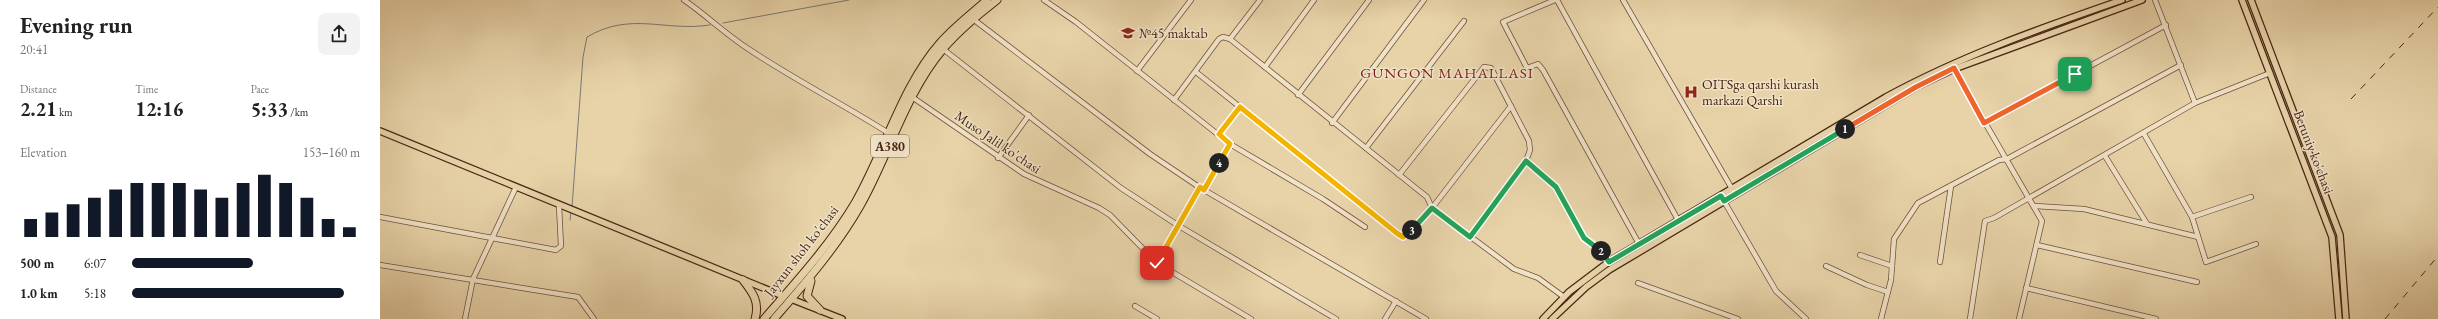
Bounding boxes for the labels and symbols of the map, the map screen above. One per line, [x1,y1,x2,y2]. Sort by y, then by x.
place label: №45 maktab [1139,24,1208,42]
school or university icon: №45 maktab [1120,25,1136,41]
pin [2058,57,2092,91]
district label: GUNGON MAHALLASI [1360,63,1534,82]
place label: OITSga qarshi kurash markazi Qarshi [1702,75,1819,109]
hospital icon: OITSga qarshi kurash markazi Qarshi [1683,84,1699,100]
street label: Muso Jalil ko'chasi [951,106,1045,178]
street label: Beruniy ko'chasi [2290,108,2338,197]
pin: 1 [1835,119,1855,139]
road number: A380 [871,135,909,157]
pin: 4 [1209,153,1229,173]
street label: Jayxun shoh ko'chasi [759,201,843,301]
pin: 3 [1402,220,1422,240]
pin: 2 [1591,241,1611,261]
pin [1140,246,1174,280]

